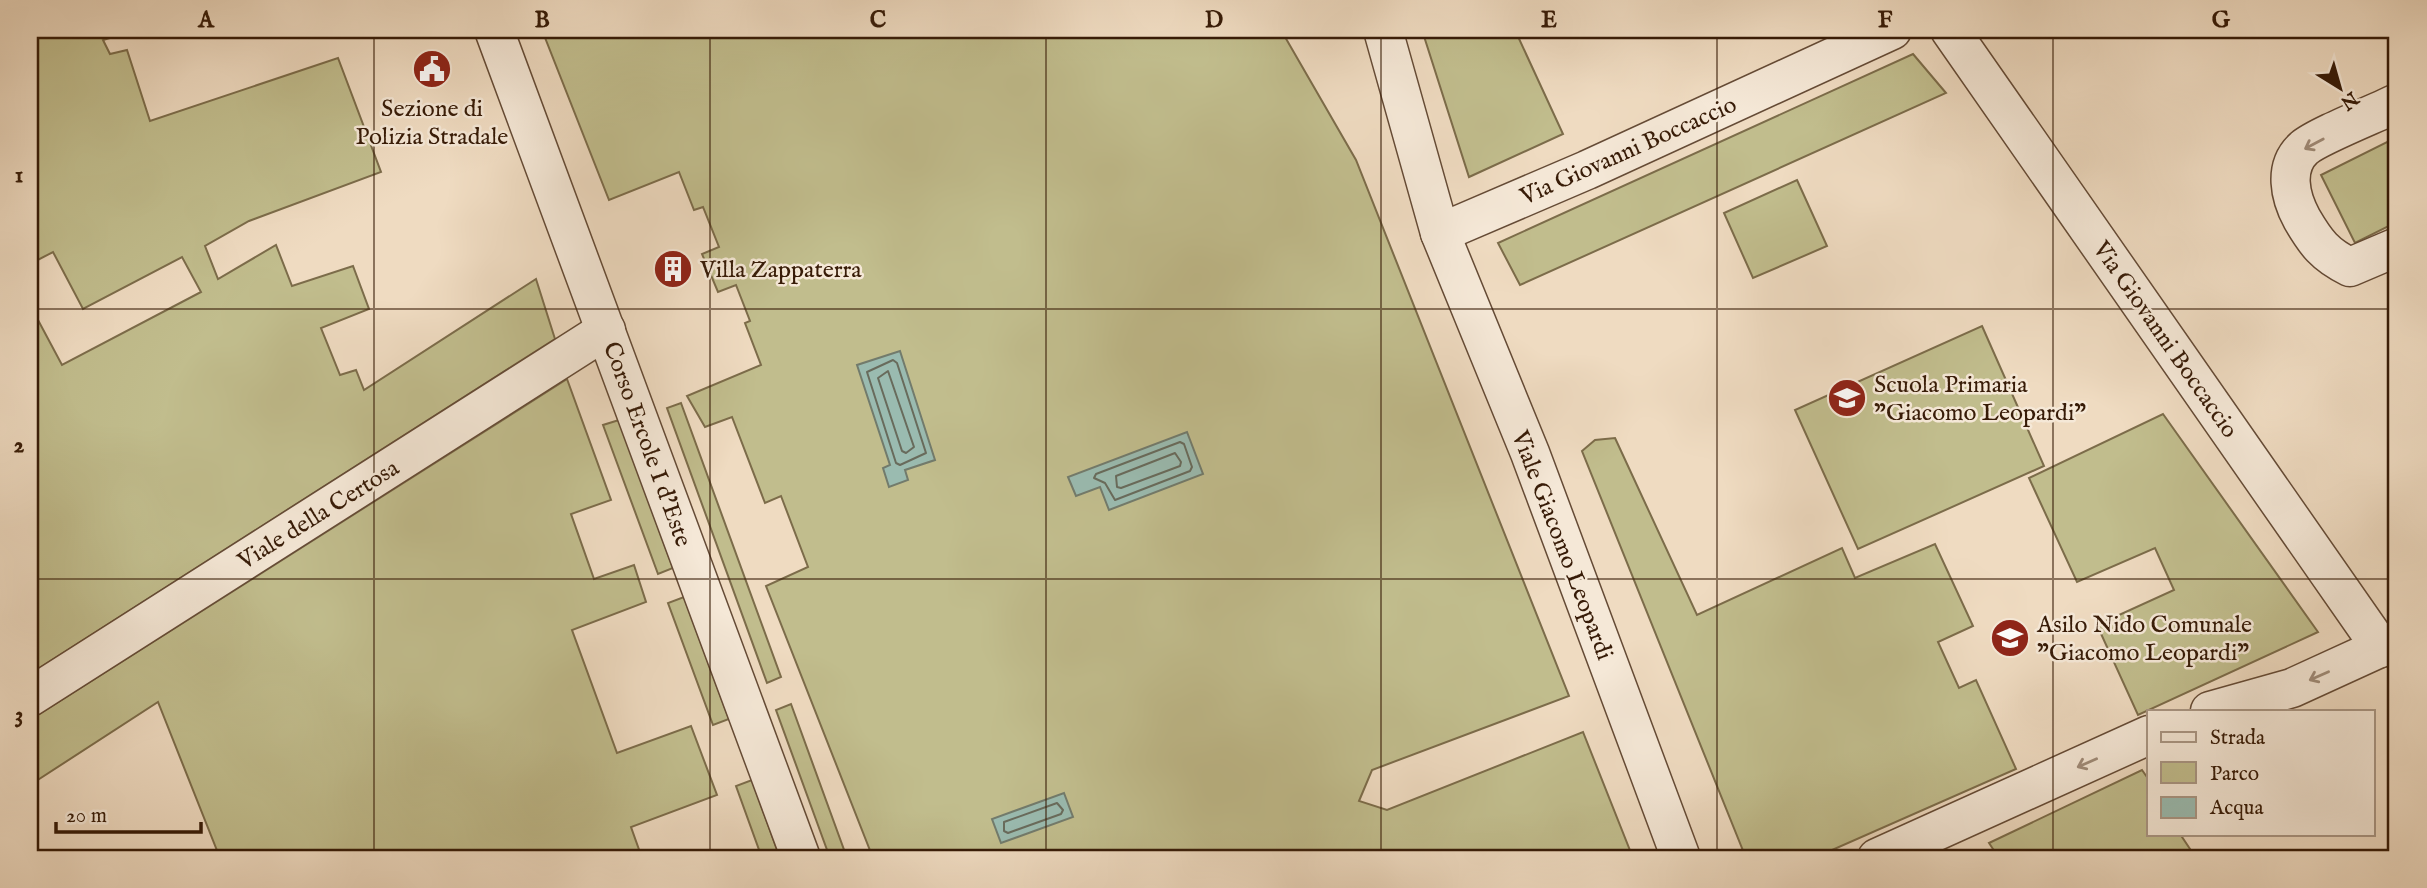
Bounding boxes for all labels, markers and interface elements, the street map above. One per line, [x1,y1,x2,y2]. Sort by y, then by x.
text: A [197,6,215,35]
text: B [534,6,550,35]
text: C [870,6,887,35]
text: D [1205,6,1223,35]
text: E [1541,6,1557,35]
text: F [1878,6,1893,35]
text: G [2212,6,2231,35]
public building icon: Sezione di Polizia Stradale [411,48,453,90]
north arrow [2304,52,2374,122]
text: N [2335,85,2364,115]
street label: Via Giovanni Boccaccio [1515,90,1742,213]
place label: Sezione di Polizia Stradale [356,94,508,153]
one-way arrow [2304,138,2325,151]
text: 1 [15,161,23,190]
street label: Via Giovanni Boccaccio [2085,234,2244,444]
building icon: Villa Zappaterra [652,248,694,290]
place label: Villa Zappaterra [699,255,862,286]
street label: Corso Ercole I d'Este [595,338,698,551]
place label: Scuola Primaria "Giacomo Leopardi" [1874,370,2086,429]
school or university icon: Scuola Primaria "Giacomo Leopardi" [1826,377,1868,419]
street label: Viale Giacomo Leopardi [1503,425,1620,665]
text: 2 [14,431,25,460]
street label: Viale della Certosa [231,453,406,578]
place label: Asilo Nido Comunale "Giacomo Leopardi" [2036,610,2252,669]
school or university icon: Asilo Nido Comunale "Giacomo Leopardi" [1989,617,2031,659]
one-way arrow [2309,670,2330,683]
text: 3 [15,701,23,730]
legend [2147,710,2374,836]
text: Strada [2210,725,2266,752]
one-way arrow [2076,757,2098,770]
text: Parco [2210,761,2259,788]
scale bar [56,790,201,834]
text: Acqua [2209,795,2264,822]
text: 20 m [66,803,107,830]

